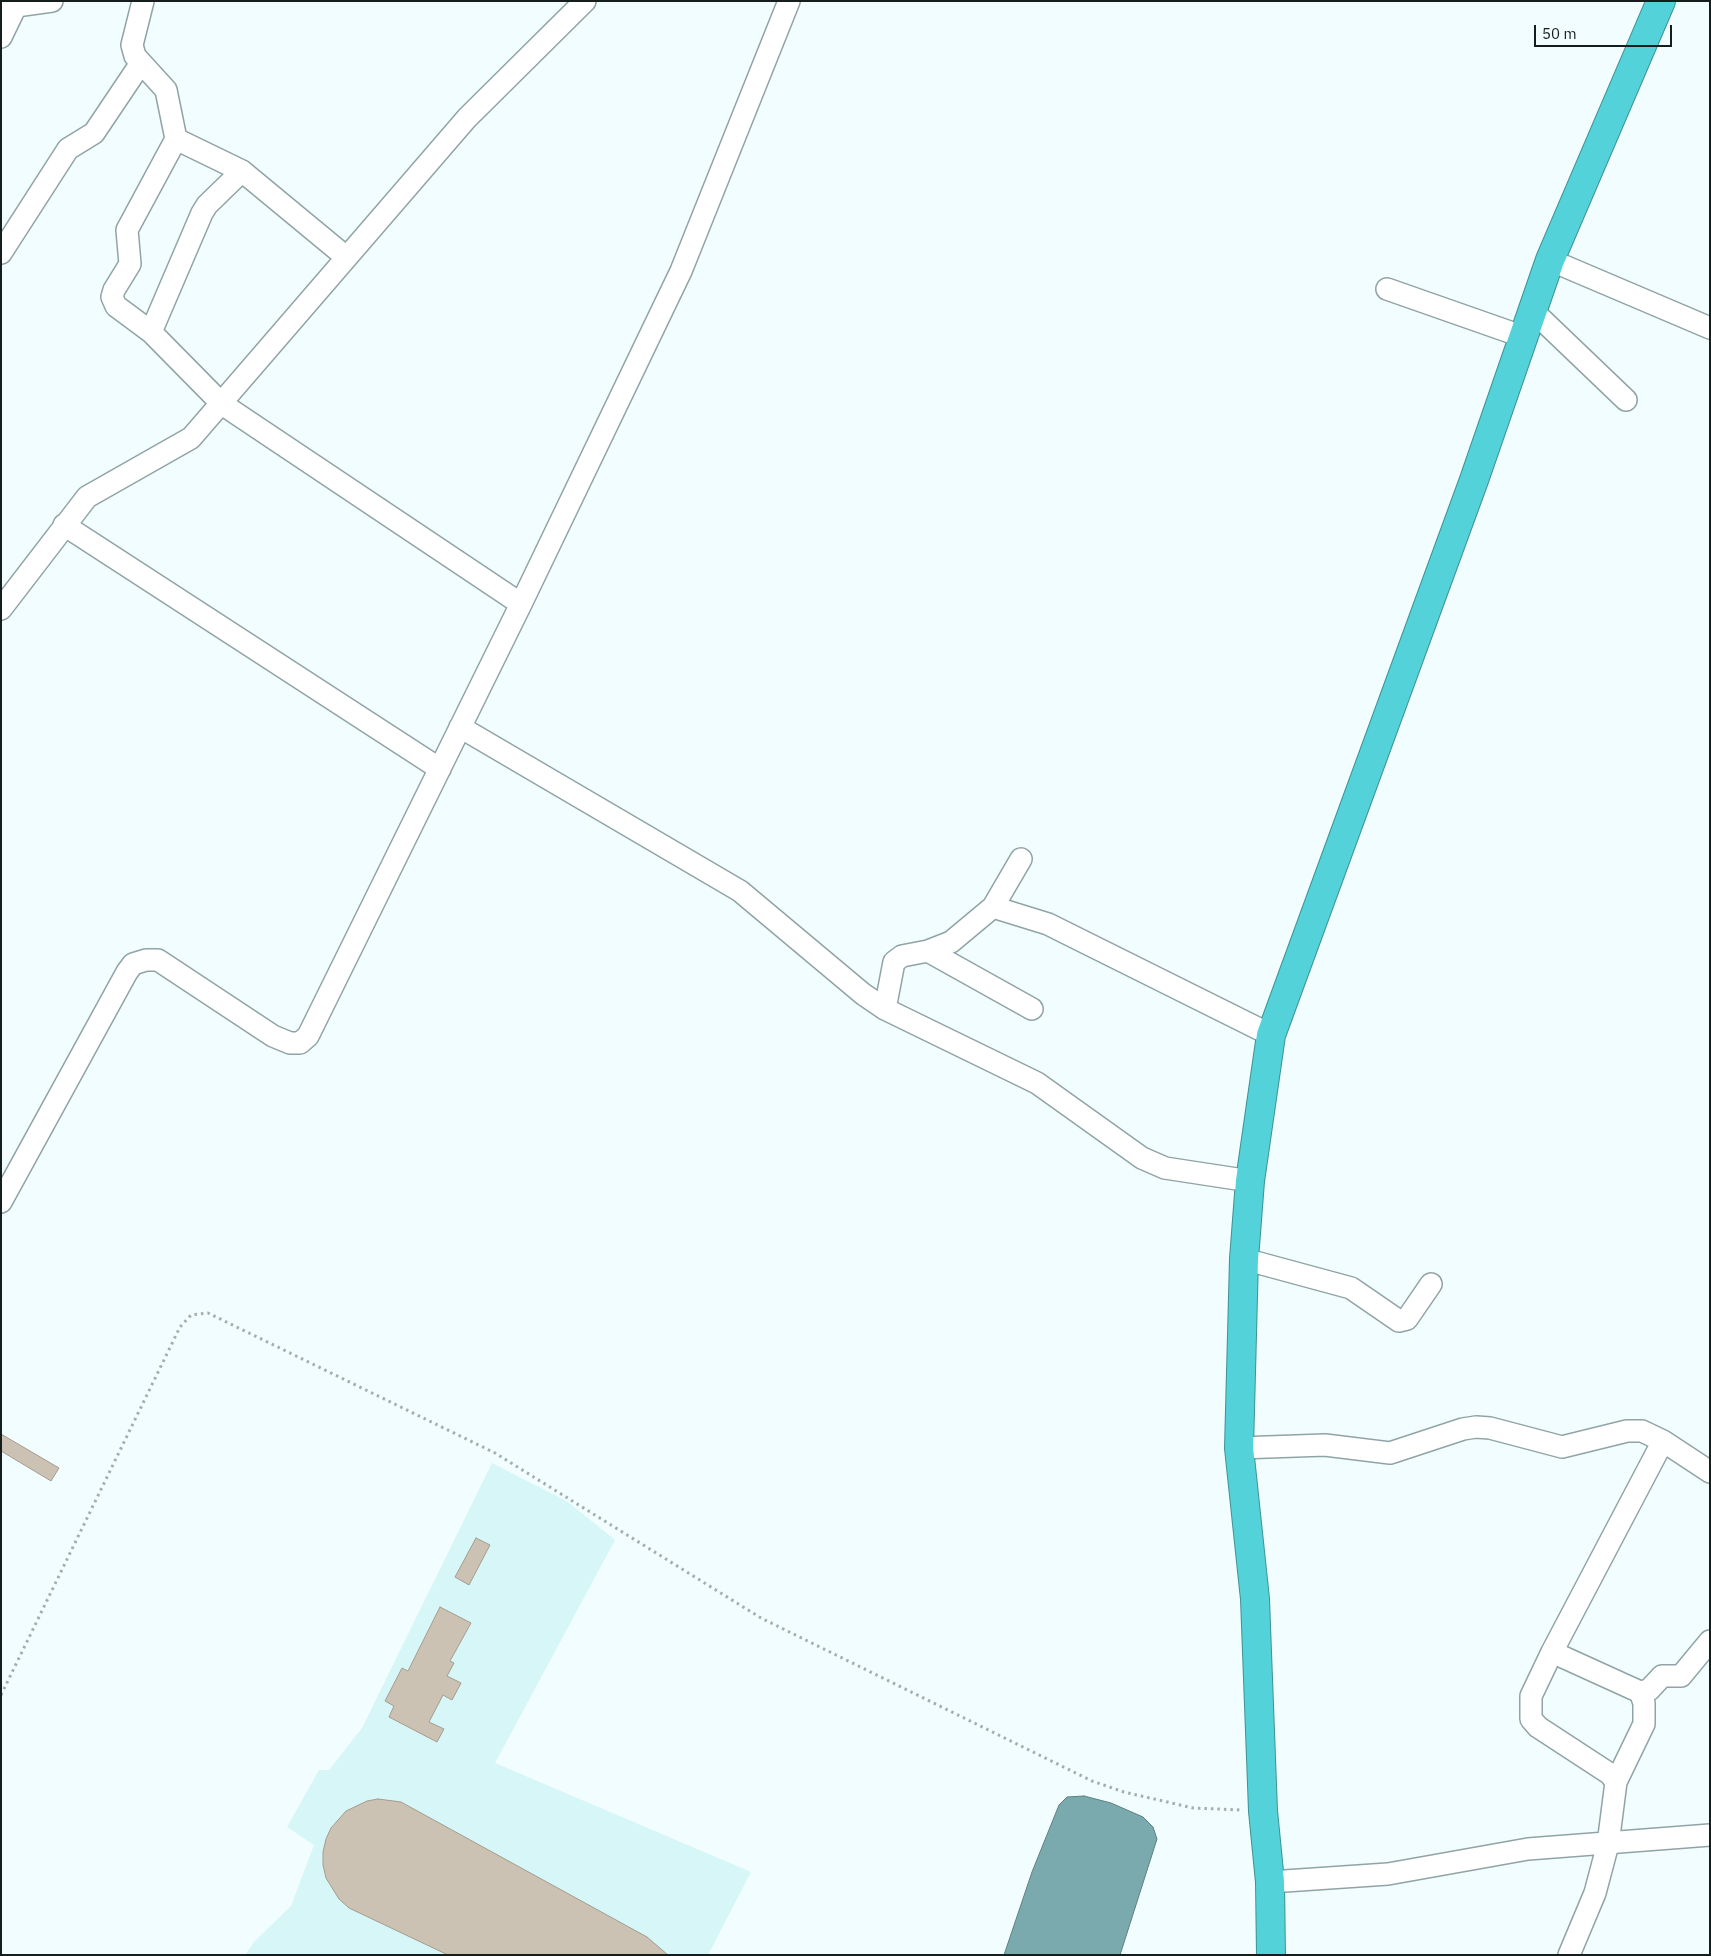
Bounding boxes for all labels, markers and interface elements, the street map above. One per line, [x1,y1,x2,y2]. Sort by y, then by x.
scale bar [1536,15,1674,47]
text: 50 m [1542,24,1577,43]

